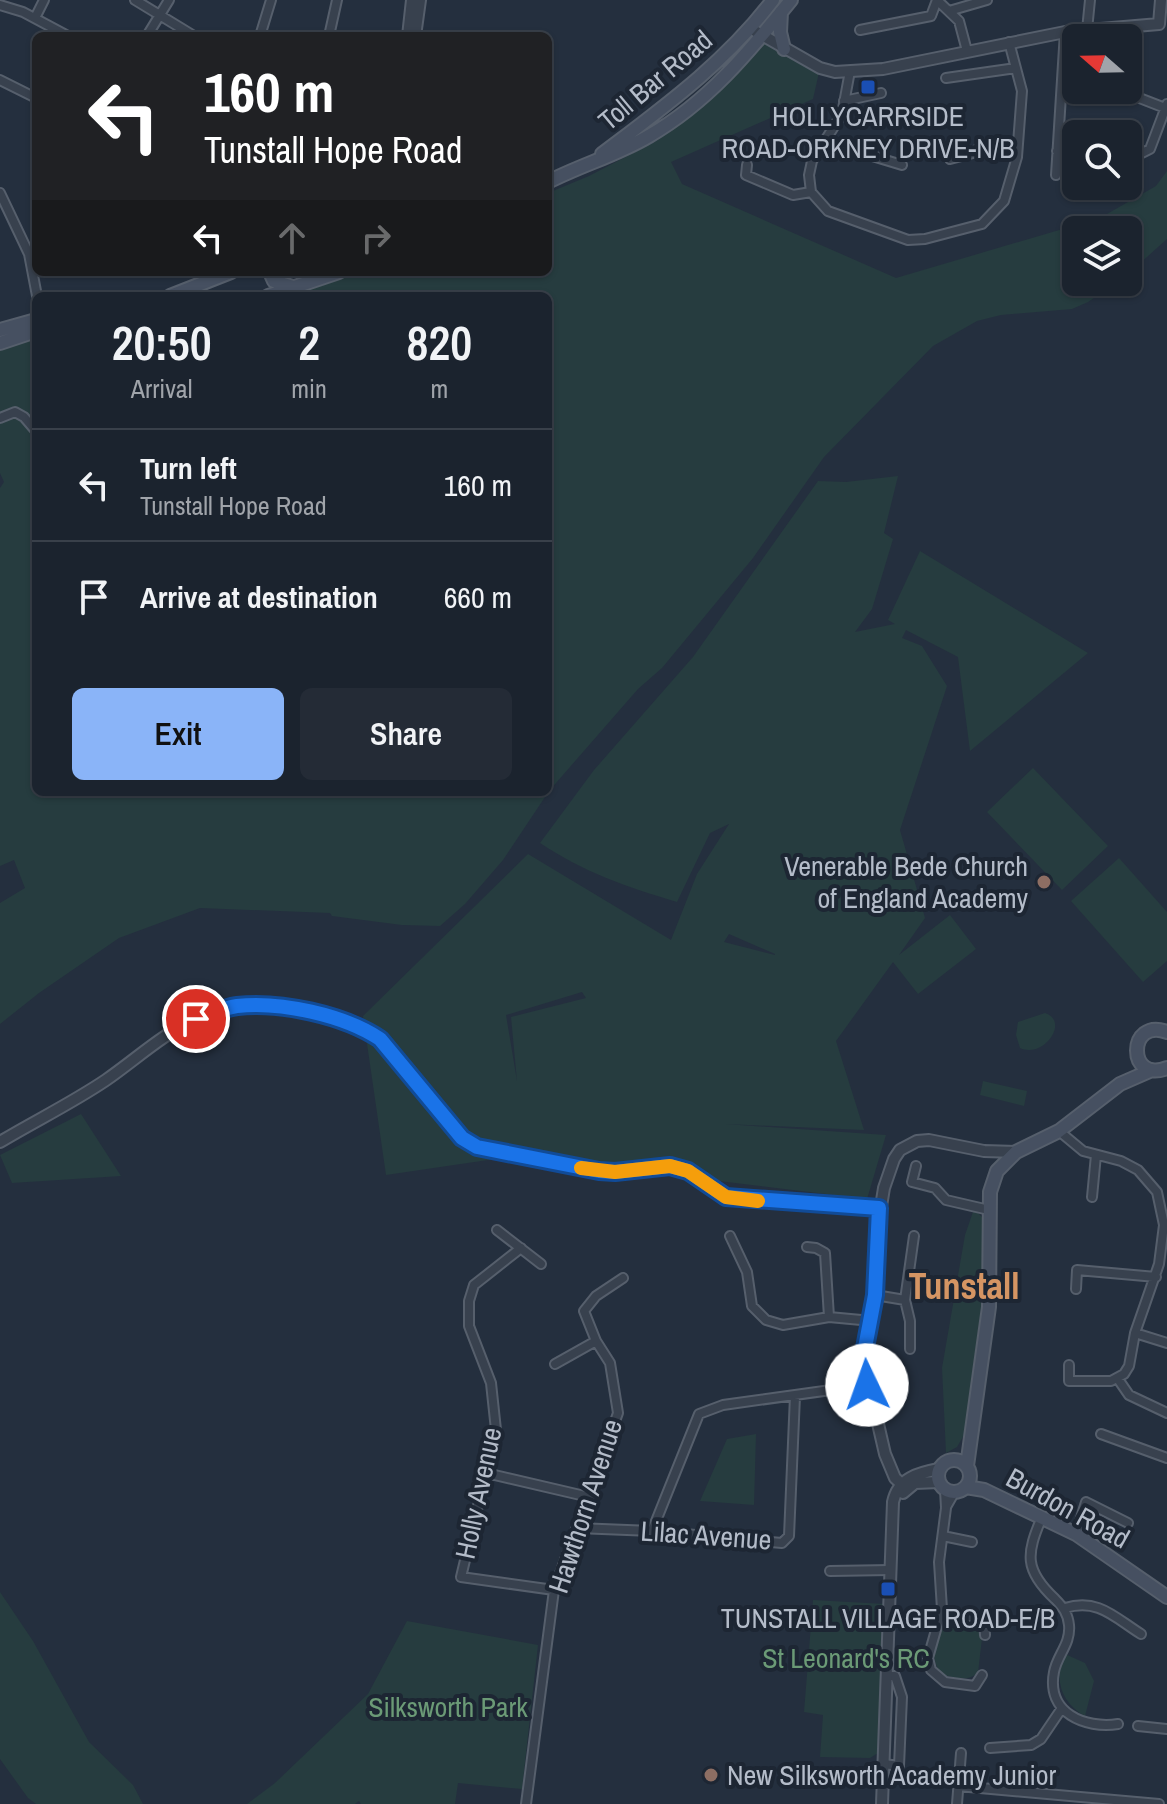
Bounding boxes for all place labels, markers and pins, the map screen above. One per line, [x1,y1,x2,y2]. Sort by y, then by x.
marker: HOLLYCARRSIDE ROAD-ORKNEY DRIVE-N/B [859,78,877,96]
place label: HOLLYCARRSIDE ROAD-ORKNEY DRIVE-N/B [721,97,1015,167]
place label: Venerable Bede Church of England Academy [784,847,1029,917]
marker: Venerable Bede Church of England Academy [1035,873,1053,891]
pin [162,985,230,1053]
marker: TUNSTALL VILLAGE ROAD-E/B [879,1580,897,1598]
place label: TUNSTALL VILLAGE ROAD-E/B [721,1599,1055,1637]
place label: New Silksworth Academy Junior [727,1756,1057,1794]
marker: New Silksworth Academy Junior [702,1766,720,1784]

